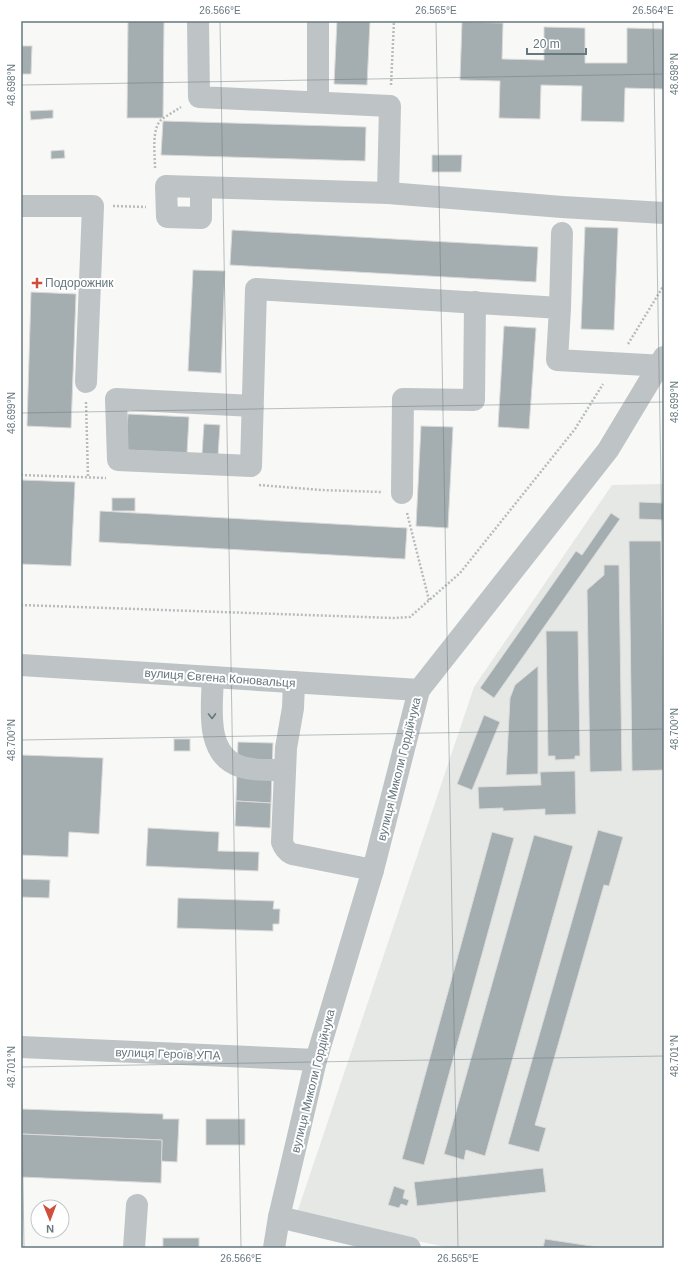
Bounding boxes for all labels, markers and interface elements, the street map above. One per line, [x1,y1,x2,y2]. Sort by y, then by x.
text: 26.566°E [199,5,241,16]
text: 26.565°E [415,5,457,16]
text: 26.564°E [632,5,674,16]
scale bar [527,30,586,56]
text: 20 m [533,37,560,51]
text: 48.698°N [669,53,680,95]
text: 48.698°N [6,64,17,106]
place label: Подорожник [45,276,114,290]
marker: Подорожник [32,278,42,288]
text: 48.699°N [669,381,680,423]
text: 48.699°N [6,392,17,434]
street label: вулиця Євгена Коновальця [144,666,296,690]
street label: вулиця Миколи Гордійчука [374,695,424,842]
text: 48.700°N [669,708,680,750]
one-way arrow [208,713,217,719]
text: 48.700°N [6,719,17,761]
street label: вулиця Миколи Гордійчука [288,1007,338,1154]
text: 48.701°N [669,1035,680,1077]
street label: вулиця Героїв УПА [115,1045,221,1063]
text: 48.701°N [6,1046,17,1088]
north arrow [30,1199,70,1239]
text: N [46,1223,54,1235]
text: 26.566°E [220,1253,262,1264]
text: 26.565°E [437,1253,479,1264]

